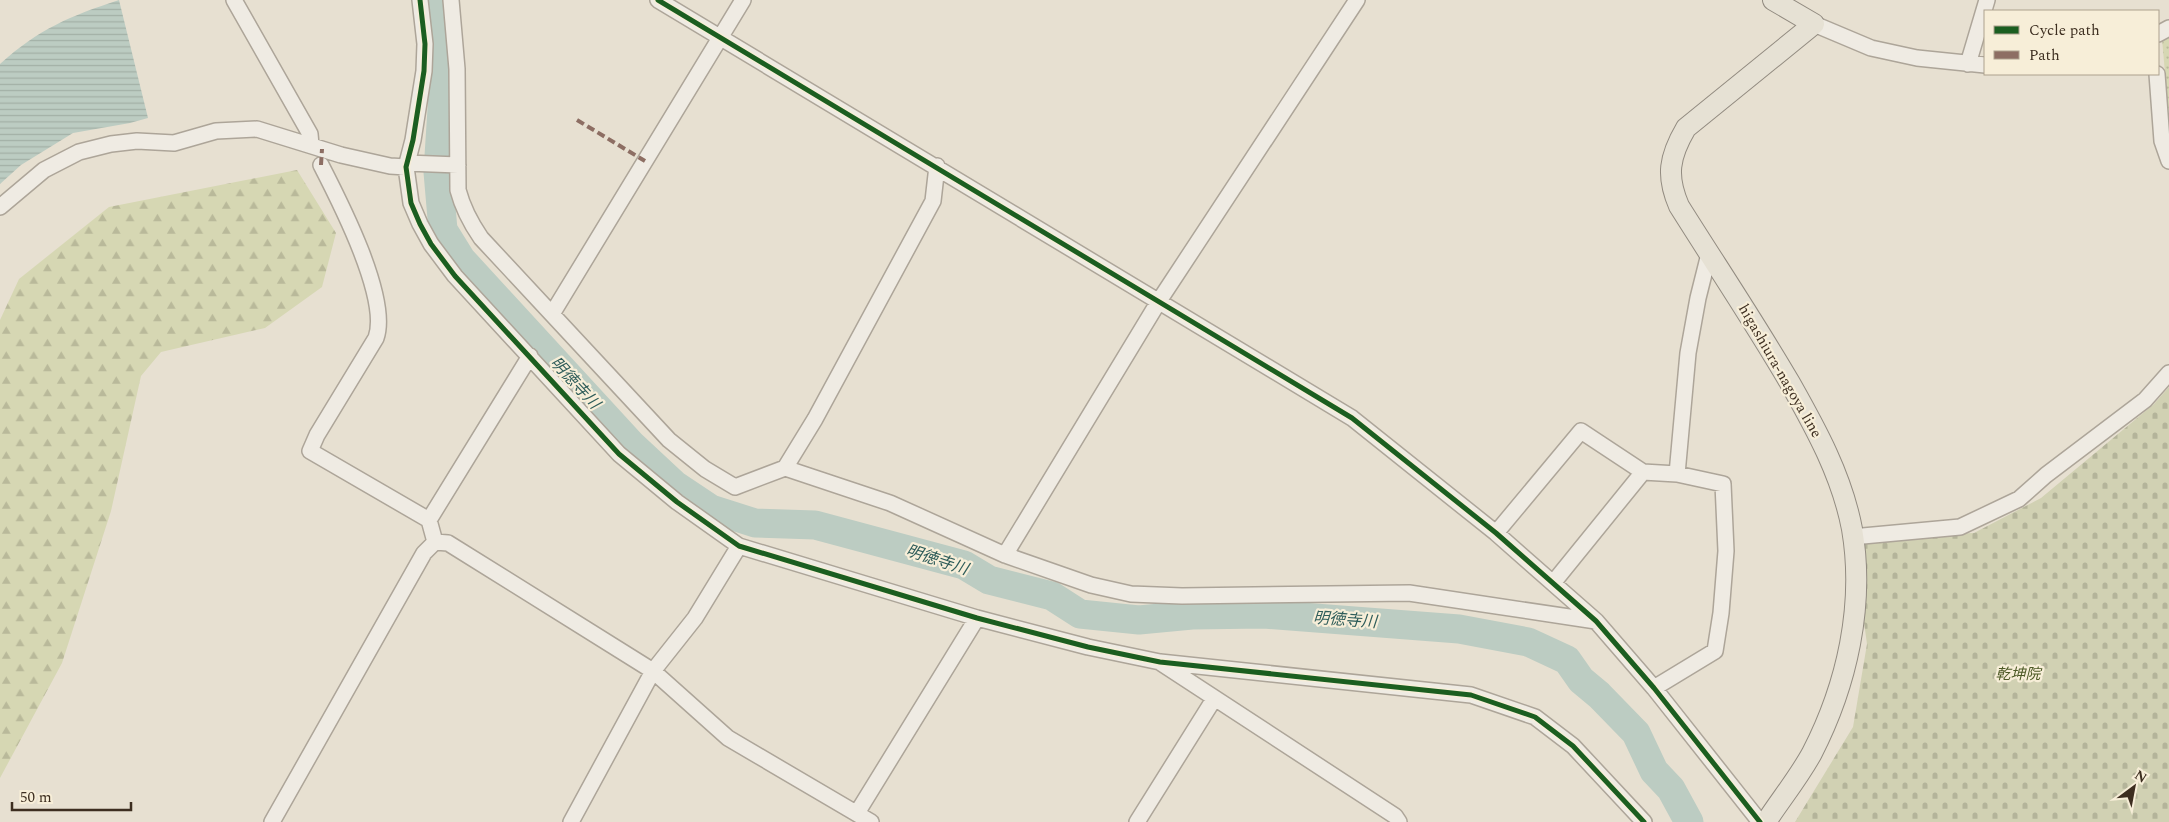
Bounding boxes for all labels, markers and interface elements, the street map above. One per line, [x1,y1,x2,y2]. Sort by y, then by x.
legend [1984,10,2159,75]
text: Cycle path [2029,19,2100,42]
text: Path [2029,44,2060,67]
street label: higashiura-nagoya line [1732,300,1828,442]
water label: 明徳寺川 [544,351,607,416]
water label: 明徳寺川 [903,539,973,582]
water label: 明徳寺川 [1312,606,1380,634]
park label: 乾坤院 [1995,663,2042,686]
north arrow [2109,762,2159,812]
text: N [2130,764,2151,788]
scale bar [12,780,131,812]
text: 50 m [20,786,52,809]

